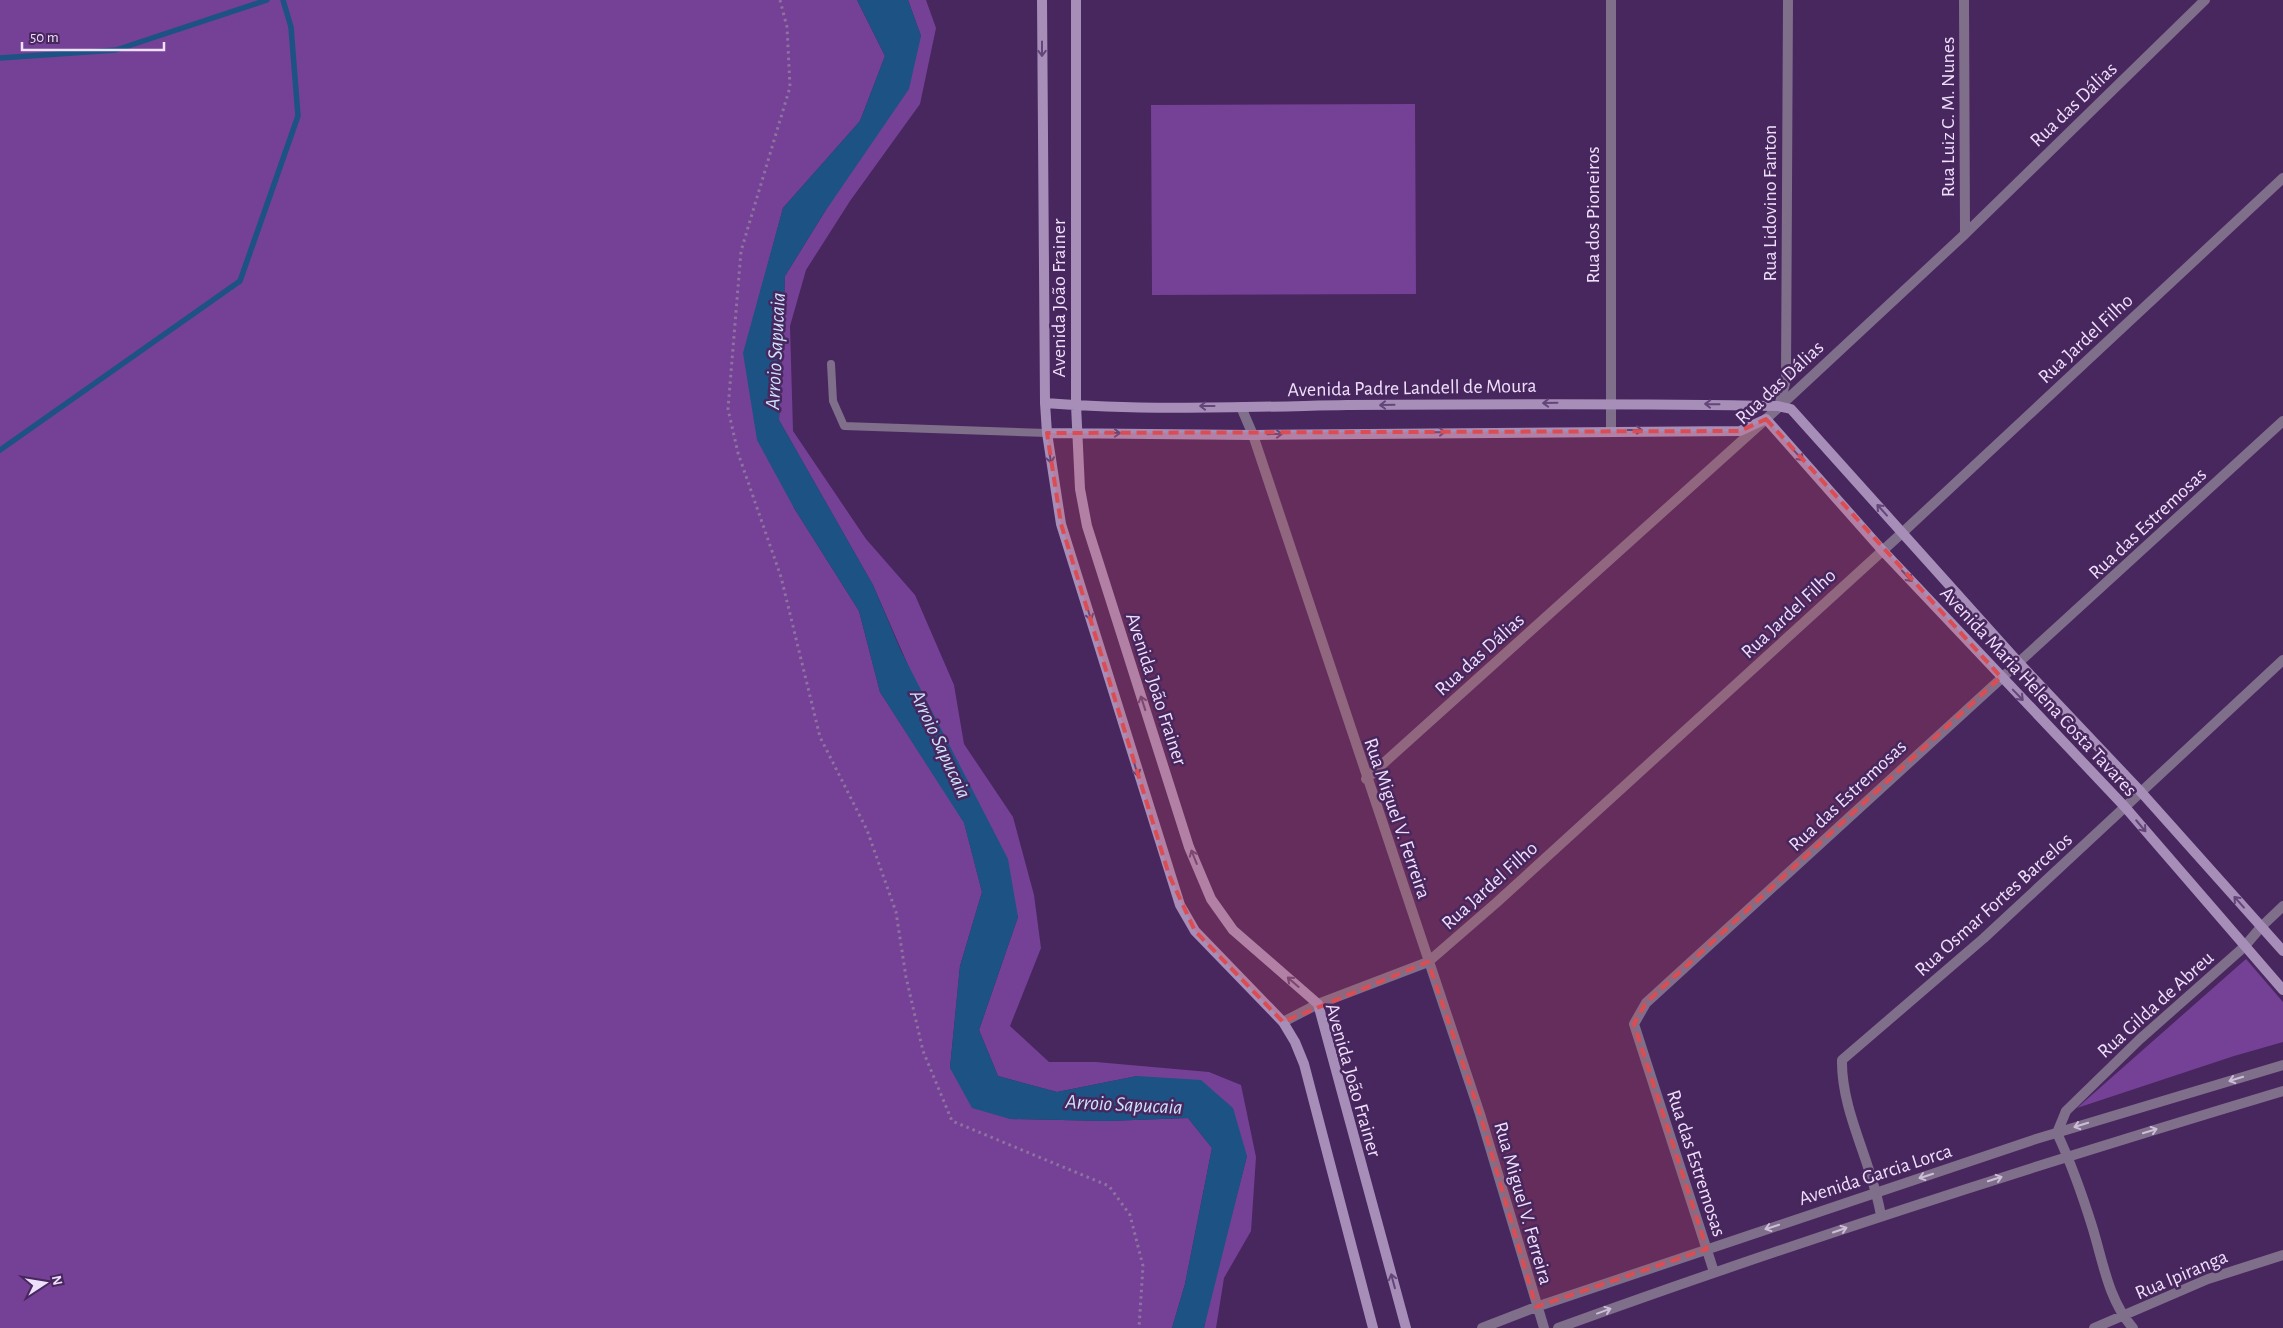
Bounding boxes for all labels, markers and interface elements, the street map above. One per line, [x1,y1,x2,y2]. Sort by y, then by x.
scale bar [22,20,165,52]
text: 50 m [30,30,59,45]
street label: Rua Luiz C. M. Nunes [1938,37,1958,197]
one-way arrow [1037,40,1047,56]
street label: Rua das Dálias [2026,59,2121,151]
street label: Rua Lidovino Fanton [1760,125,1780,281]
street label: Rua dos Pioneiros [1583,146,1603,284]
street label: Avenida João Frainer [1049,218,1069,377]
street label: Rua Jardel Filho [2035,290,2137,387]
water label: Arroio Sapucaia [762,292,790,411]
street label: Rua das Dálias [1732,337,1828,428]
street label: Avenida Padre Landell de Moura [1287,376,1537,400]
one-way arrow [1542,398,1558,408]
one-way arrow [1380,400,1396,410]
one-way arrow [1704,400,1720,409]
one-way arrow [1200,401,1216,411]
one-way arrow [1627,425,1643,435]
one-way arrow [1104,428,1121,438]
one-way arrow [1430,428,1446,437]
one-way arrow [1267,430,1283,439]
one-way arrow [1046,448,1056,464]
one-way arrow [1792,449,1804,462]
street label: Rua das Estremosas [2085,464,2210,583]
one-way arrow [1876,504,1887,517]
street label: Rua Jardel Filho [1738,565,1840,662]
one-way arrow [1901,570,1913,582]
street label: Avenida Maria Helena Costa Tavares [1936,583,2141,800]
one-way arrow [1084,605,1094,621]
street label: Rua das Dálias [1431,610,1528,700]
street label: Avenida João Frainer [1122,611,1190,768]
water label: Arroio Sapucaia [905,686,975,802]
one-way arrow [2012,688,2024,701]
one-way arrow [1138,695,1148,711]
street label: Rua Miguel V. Ferreira [1360,735,1434,901]
street label: Rua das Estremosas [1785,736,1910,855]
one-way arrow [1132,760,1142,776]
one-way arrow [2135,819,2147,832]
street label: Rua Osmar Fortes Barcelos [1911,829,2076,980]
street label: Rua Jardel Filho [1438,838,1541,934]
one-way arrow [1188,850,1198,865]
one-way arrow [2233,895,2245,908]
street label: Rua Gilda de Abreu [2094,948,2218,1062]
one-way arrow [1286,976,1299,988]
street label: Avenida João Frainer [1322,1001,1385,1160]
one-way arrow [2229,1074,2245,1084]
street label: Rua das Estremosas [1663,1088,1729,1239]
water label: Arroio Sapucaia [1064,1091,1183,1119]
street label: Rua Miguel V. Ferreira [1490,1120,1556,1287]
one-way arrow [2073,1121,2089,1131]
one-way arrow [2141,1125,2157,1135]
street label: Avenida Garcia Lorca [1796,1141,1954,1209]
one-way arrow [1918,1171,1934,1181]
one-way arrow [1986,1174,2002,1184]
one-way arrow [1765,1223,1780,1232]
one-way arrow [1832,1224,1848,1234]
street label: Rua Ipiranga [2132,1247,2230,1303]
north arrow [20,1258,70,1308]
one-way arrow [1388,1273,1397,1289]
text: N [49,1274,65,1287]
one-way arrow [1596,1306,1611,1315]

